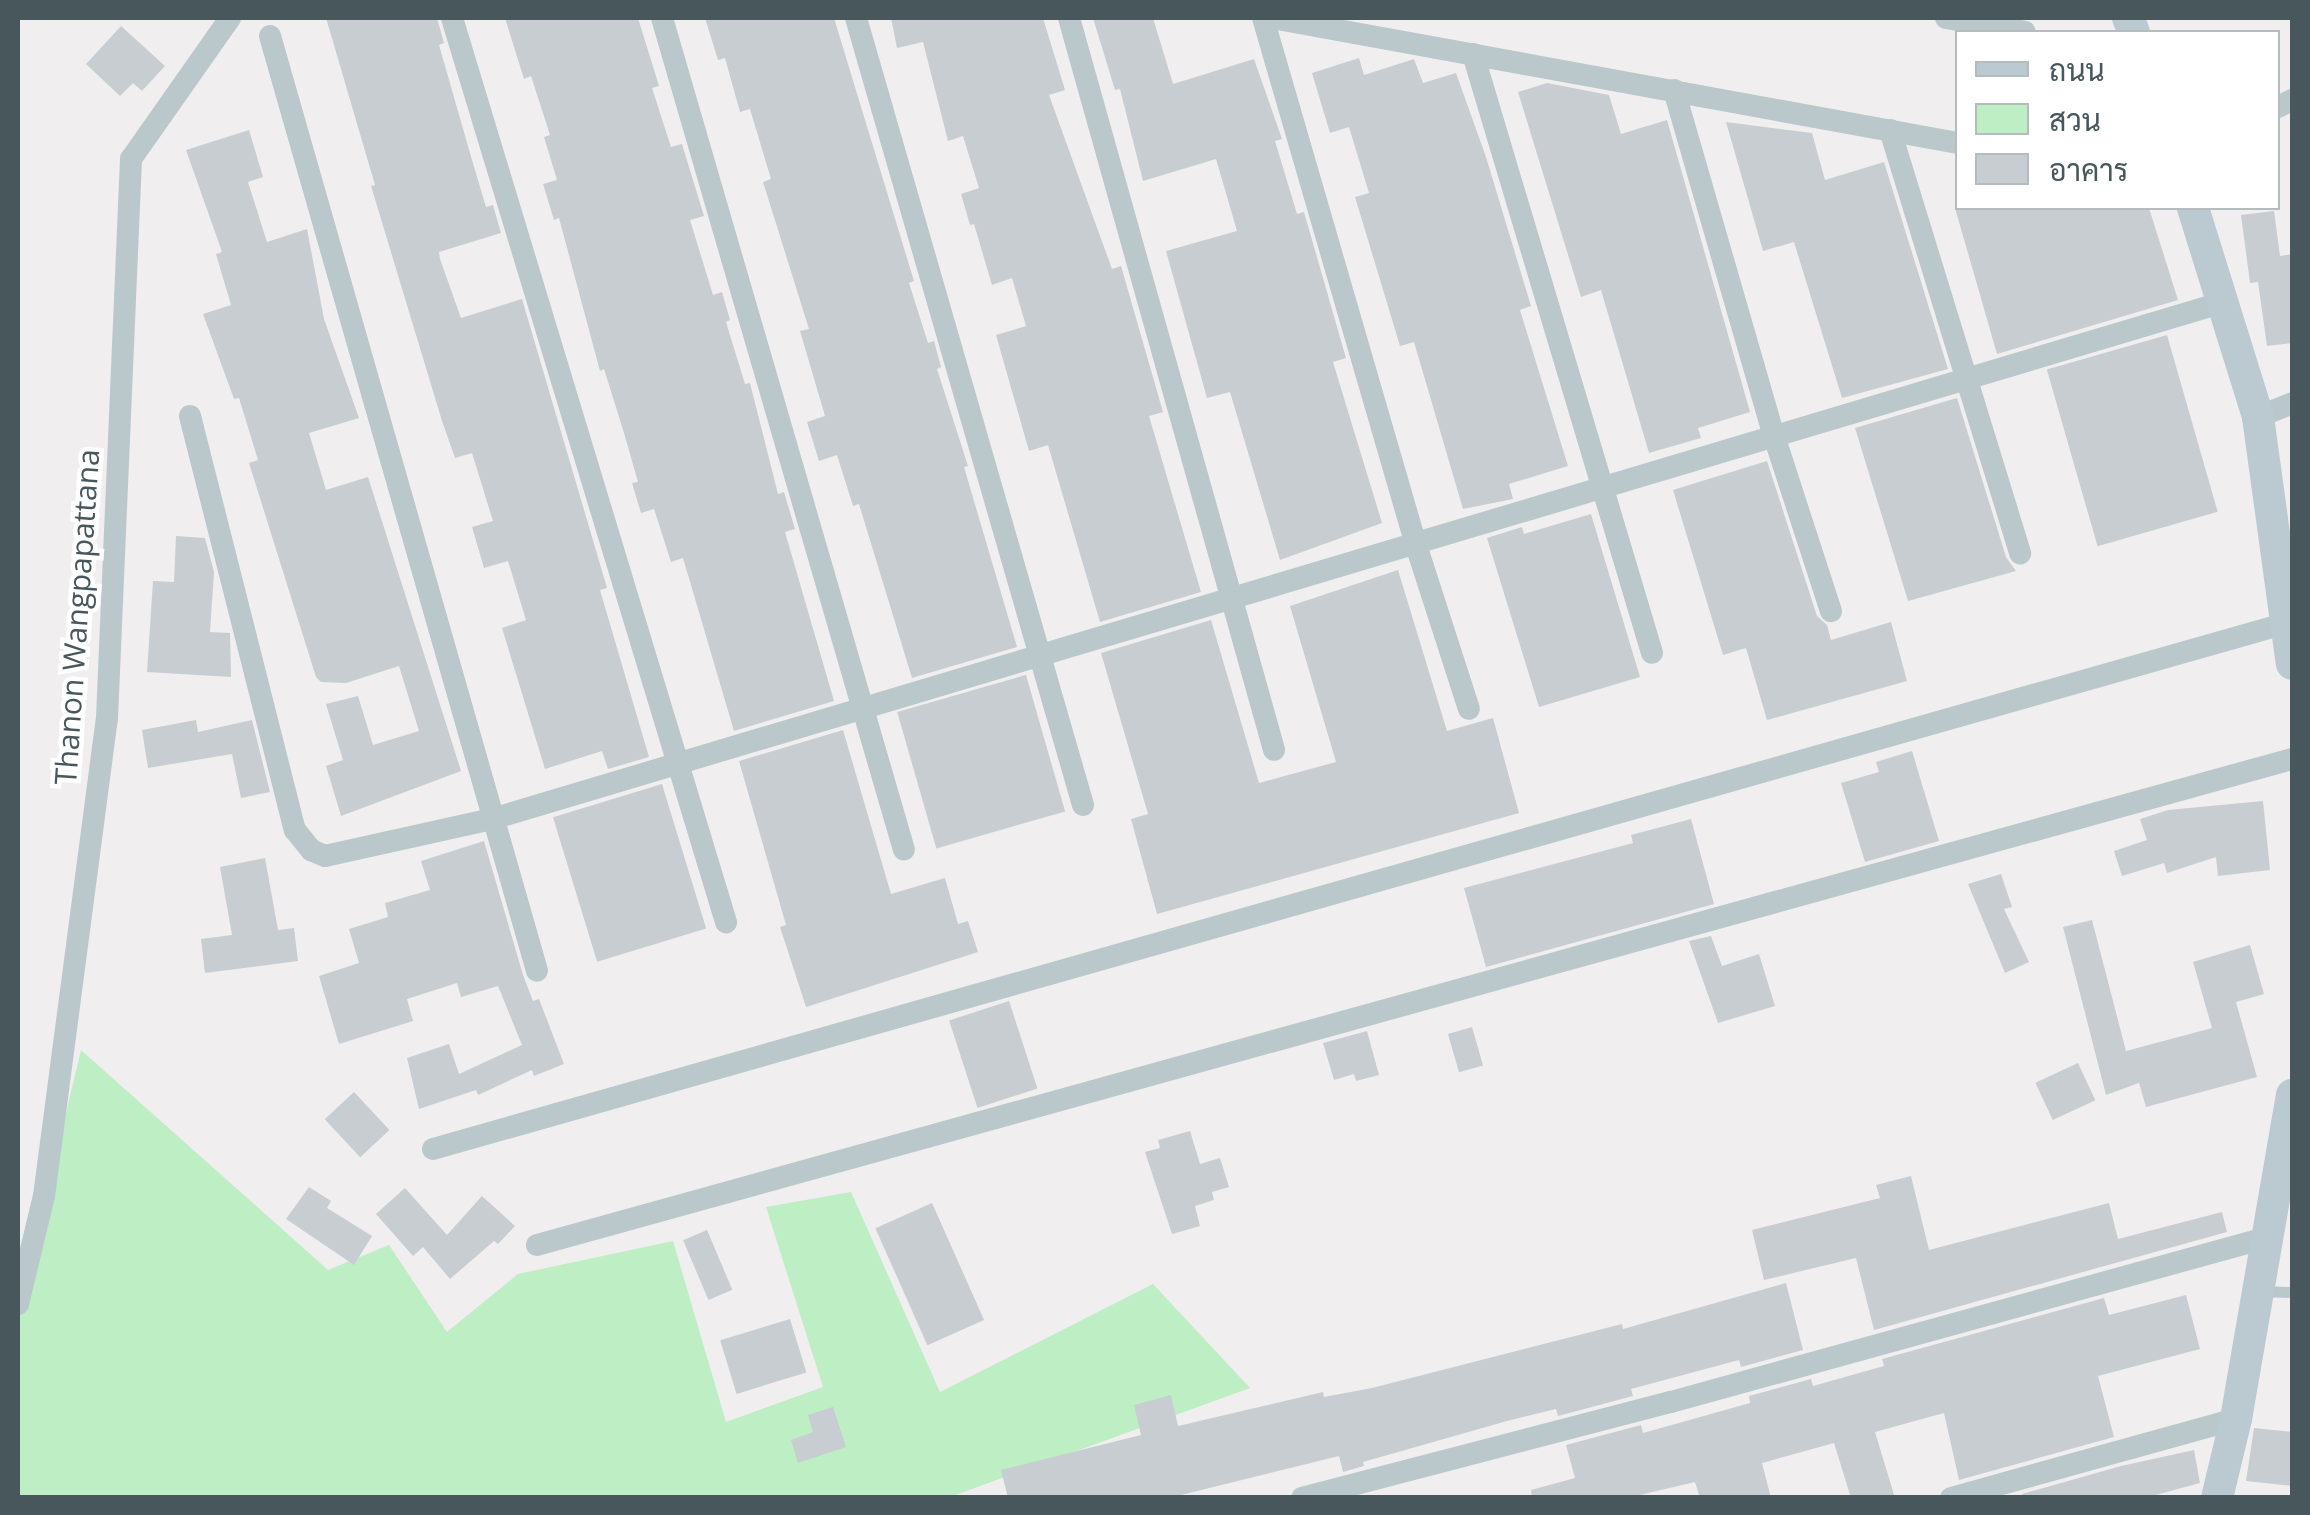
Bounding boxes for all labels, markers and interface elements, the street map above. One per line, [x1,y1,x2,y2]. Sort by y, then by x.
legend [1955,30,2280,210]
text: ถนน [2049,49,2105,90]
text: สวน [2049,99,2101,140]
text: อาคาร [2049,149,2128,190]
street label: Thanon Wangpapattana [47,448,107,786]

